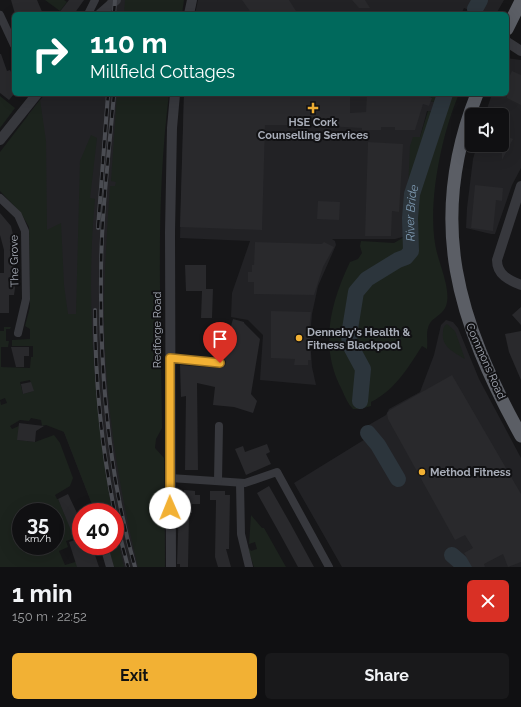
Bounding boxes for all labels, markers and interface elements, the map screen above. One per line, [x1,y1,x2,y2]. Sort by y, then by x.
text: 110 m [90,27,168,60]
icon: right [24,28,76,80]
text: Millfield Cottages [90,61,235,82]
marker: HSE Cork Counselling Services [307,102,319,114]
map controls [465,108,509,152]
button: sound [465,108,509,152]
place label: HSE Cork Counselling Services [258,116,369,142]
water label: River Bride [403,182,422,242]
street label: The Grove [8,234,21,287]
street label: Redforge Road [151,292,164,368]
street label: Commons Road [463,321,508,401]
pin [203,322,237,363]
place label: Dennehy's Health & Fitness Blackpool [307,326,410,352]
icon: arrive [209,328,231,350]
marker: Dennehy's Health & Fitness Blackpool [294,333,304,343]
place label: Method Fitness [430,466,511,479]
marker: Method Fitness [417,467,427,477]
position arrow [149,487,191,529]
speed limit sign: 40 [72,503,124,555]
text: 35 [27,512,49,536]
text: km/h [25,533,51,544]
text: 1 min [12,579,73,608]
button: close [467,580,509,622]
text: 150 m · 22:52 [12,609,87,624]
button: Exit [12,653,257,699]
button: Share [265,653,509,699]

